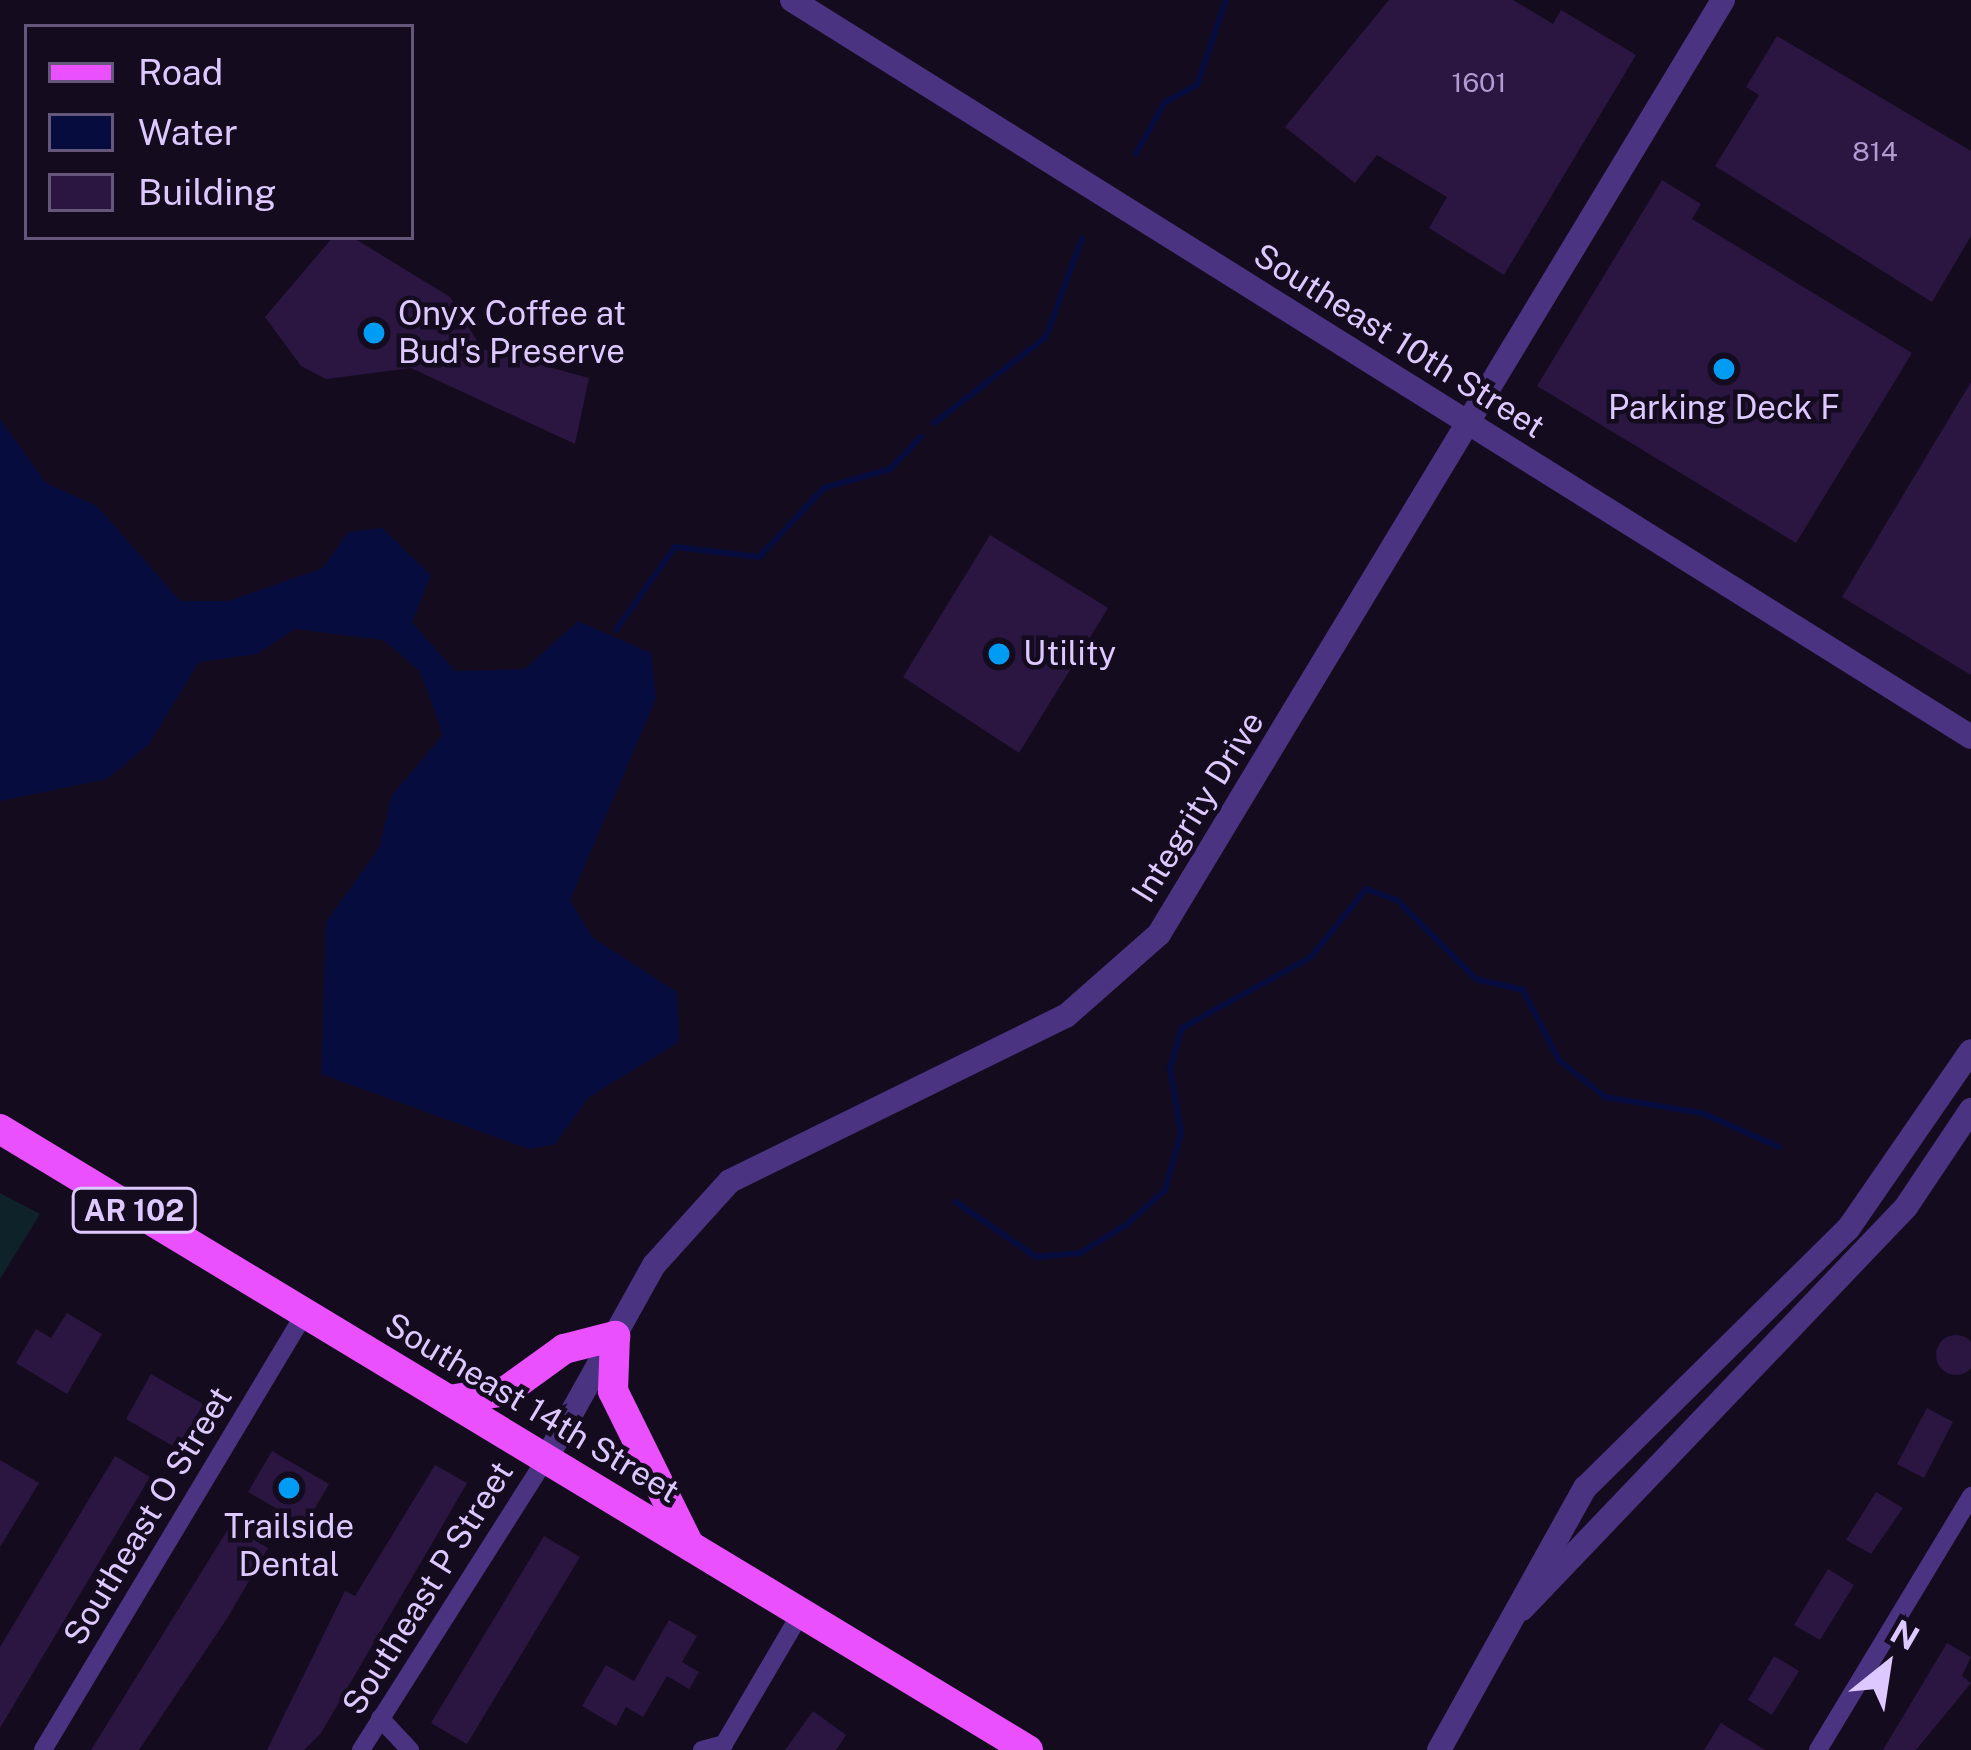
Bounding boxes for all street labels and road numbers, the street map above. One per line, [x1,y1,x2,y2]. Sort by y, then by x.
street label: Southeast 10th Street [1246,235,1552,447]
street label: Integrity Drive [1124,704,1272,910]
road number: AR 102 [71,1186,197,1234]
street label: Southeast 14th Street [378,1305,686,1511]
street label: Southeast O Street [55,1380,241,1652]
street label: Southeast P Street [334,1454,522,1722]

